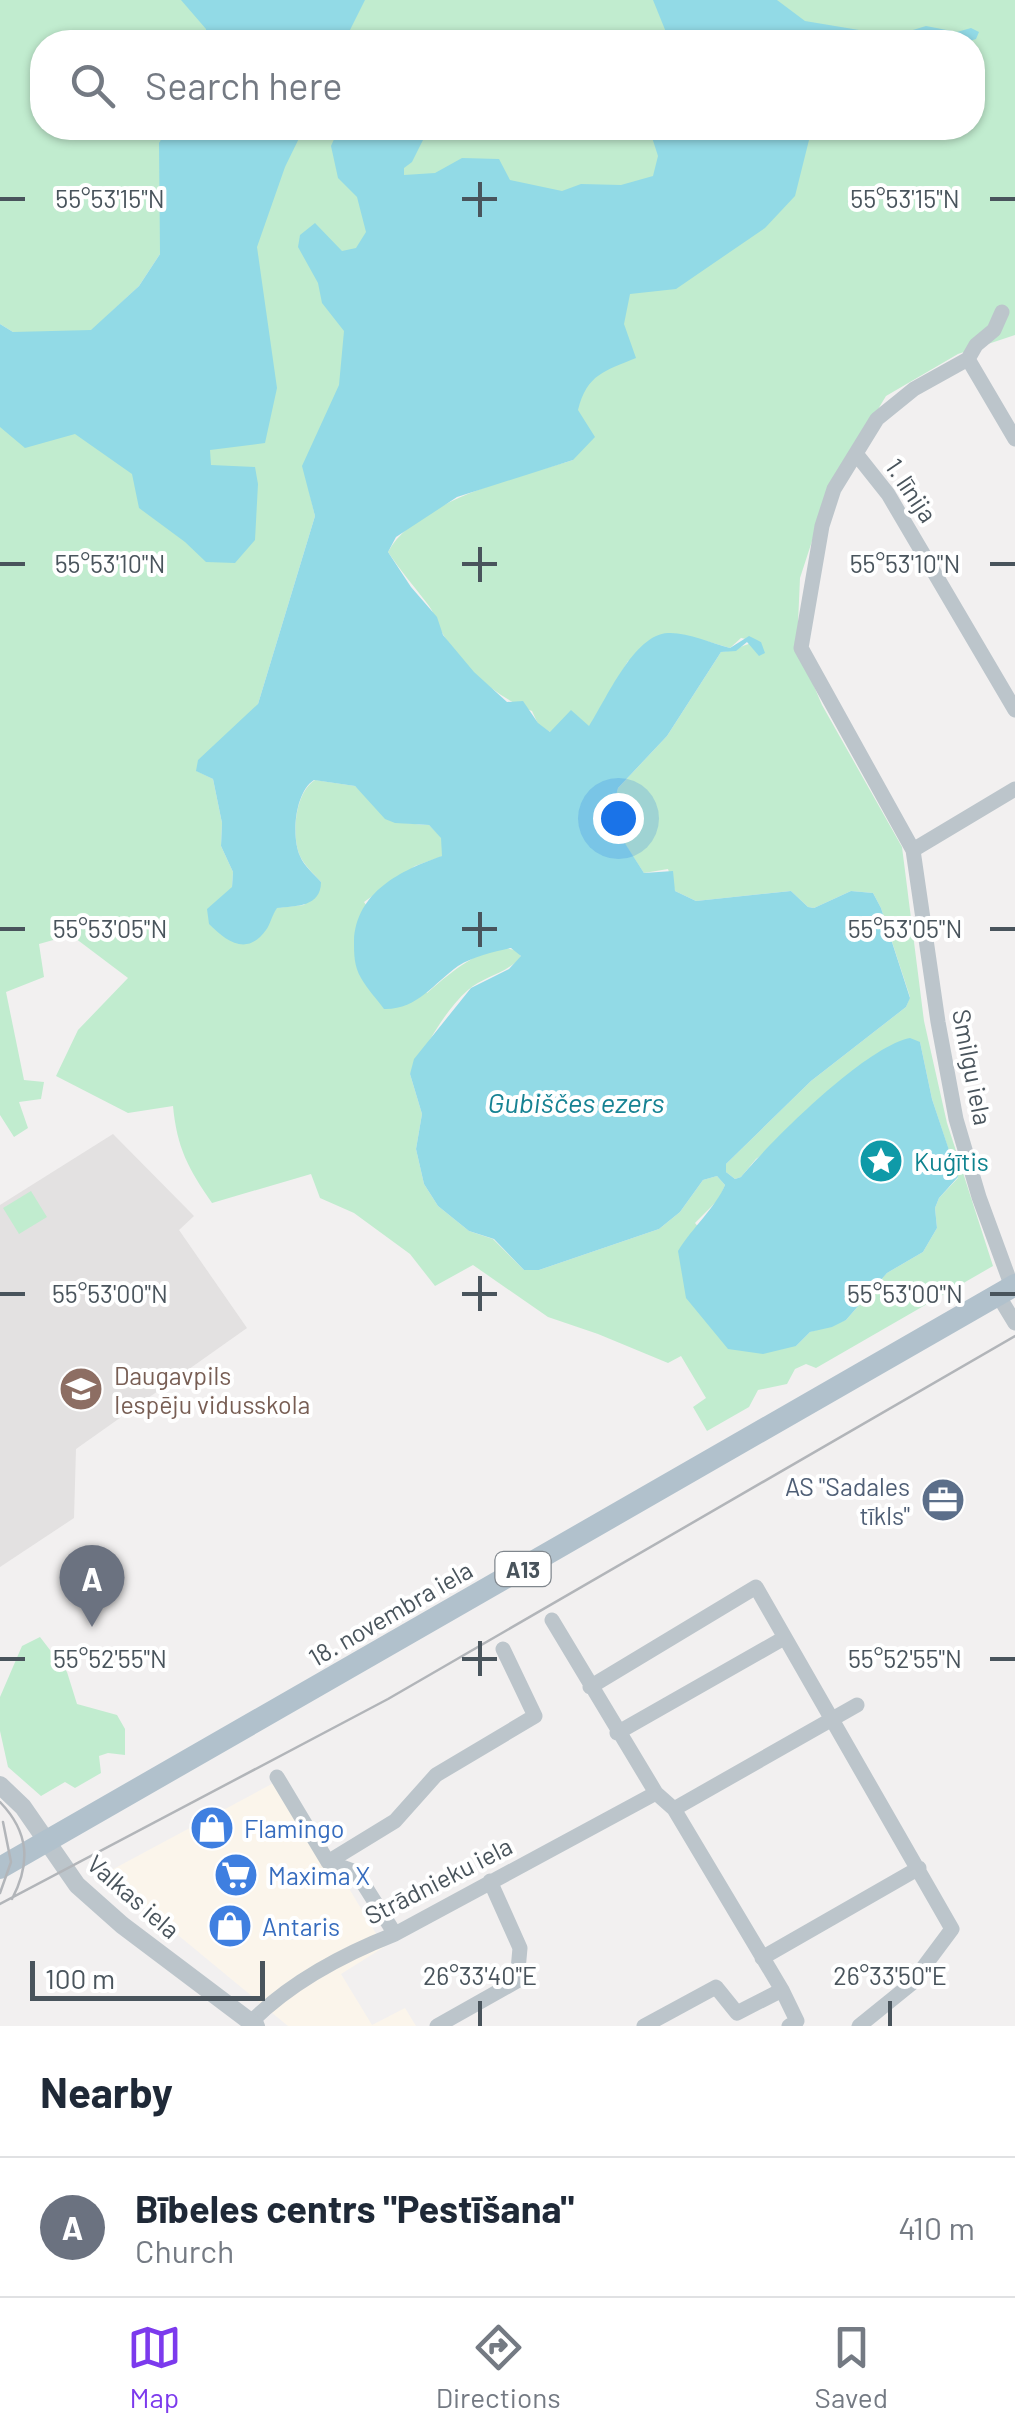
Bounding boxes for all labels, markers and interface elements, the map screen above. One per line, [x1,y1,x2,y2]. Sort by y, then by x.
search box [30,30,985,140]
icon: search [65,58,120,113]
text: Search here [145,62,343,108]
text: 55°53'15"N [55,183,165,213]
text: 55°53'15"N [850,183,960,213]
street label: 1. līnija [880,452,944,528]
text: 55°53'10"N [55,548,165,578]
text: 55°53'10"N [850,548,960,578]
your location [593,793,644,844]
text: 55°53'05"N [53,913,167,943]
text: 55°53'05"N [848,913,962,943]
street label: Smilgu iela [947,1007,999,1127]
water label: Gubiščes ezers [488,1085,664,1119]
place icon: Kuģītis [858,1138,904,1184]
place label: Kuģītis [914,1146,989,1176]
text: 55°53'00"N [52,1278,168,1308]
text: 55°53'00"N [847,1278,963,1308]
place label: Daugavpils Iespēju vidusskola [114,1360,310,1419]
school or university icon: Daugavpils Iespēju vidusskola [58,1366,104,1412]
place label: AS "Sadales tīkls" [785,1471,910,1530]
office icon: AS "Sadales tīkls" [920,1477,966,1523]
pin: A [59,1544,124,1627]
road number: A13 [496,1552,550,1586]
street label: 18. novembra iela [303,1554,477,1672]
text: 55°52'55"N [53,1643,167,1673]
text: 55°52'55"N [848,1643,962,1673]
shop icon: Flamingo [189,1805,235,1851]
place label: Flamingo [244,1813,344,1843]
street label: Strādnieku iela [359,1830,517,1930]
street label: Valkas iela [82,1848,186,1944]
supermarket icon: Maxima X [213,1852,259,1898]
place label: Maxima X [268,1860,370,1890]
shop icon: Antaris [207,1903,253,1949]
place label: Antaris [262,1911,340,1941]
scale bar [30,1956,265,2000]
text: 26°33'40"E [423,1960,537,1990]
text: 26°33'50"E [833,1960,947,1990]
text: 100 m [45,1961,115,1995]
text: Nearby [40,2066,173,2116]
text: Bībeles centrs "Pestīšana" [135,2185,574,2231]
text: A [62,2208,83,2246]
text: 410 m [898,2208,975,2246]
text: Church [135,2231,234,2269]
tab: Map [127,2320,182,2414]
tab: Directions [436,2320,561,2414]
tab: Saved [815,2320,888,2414]

